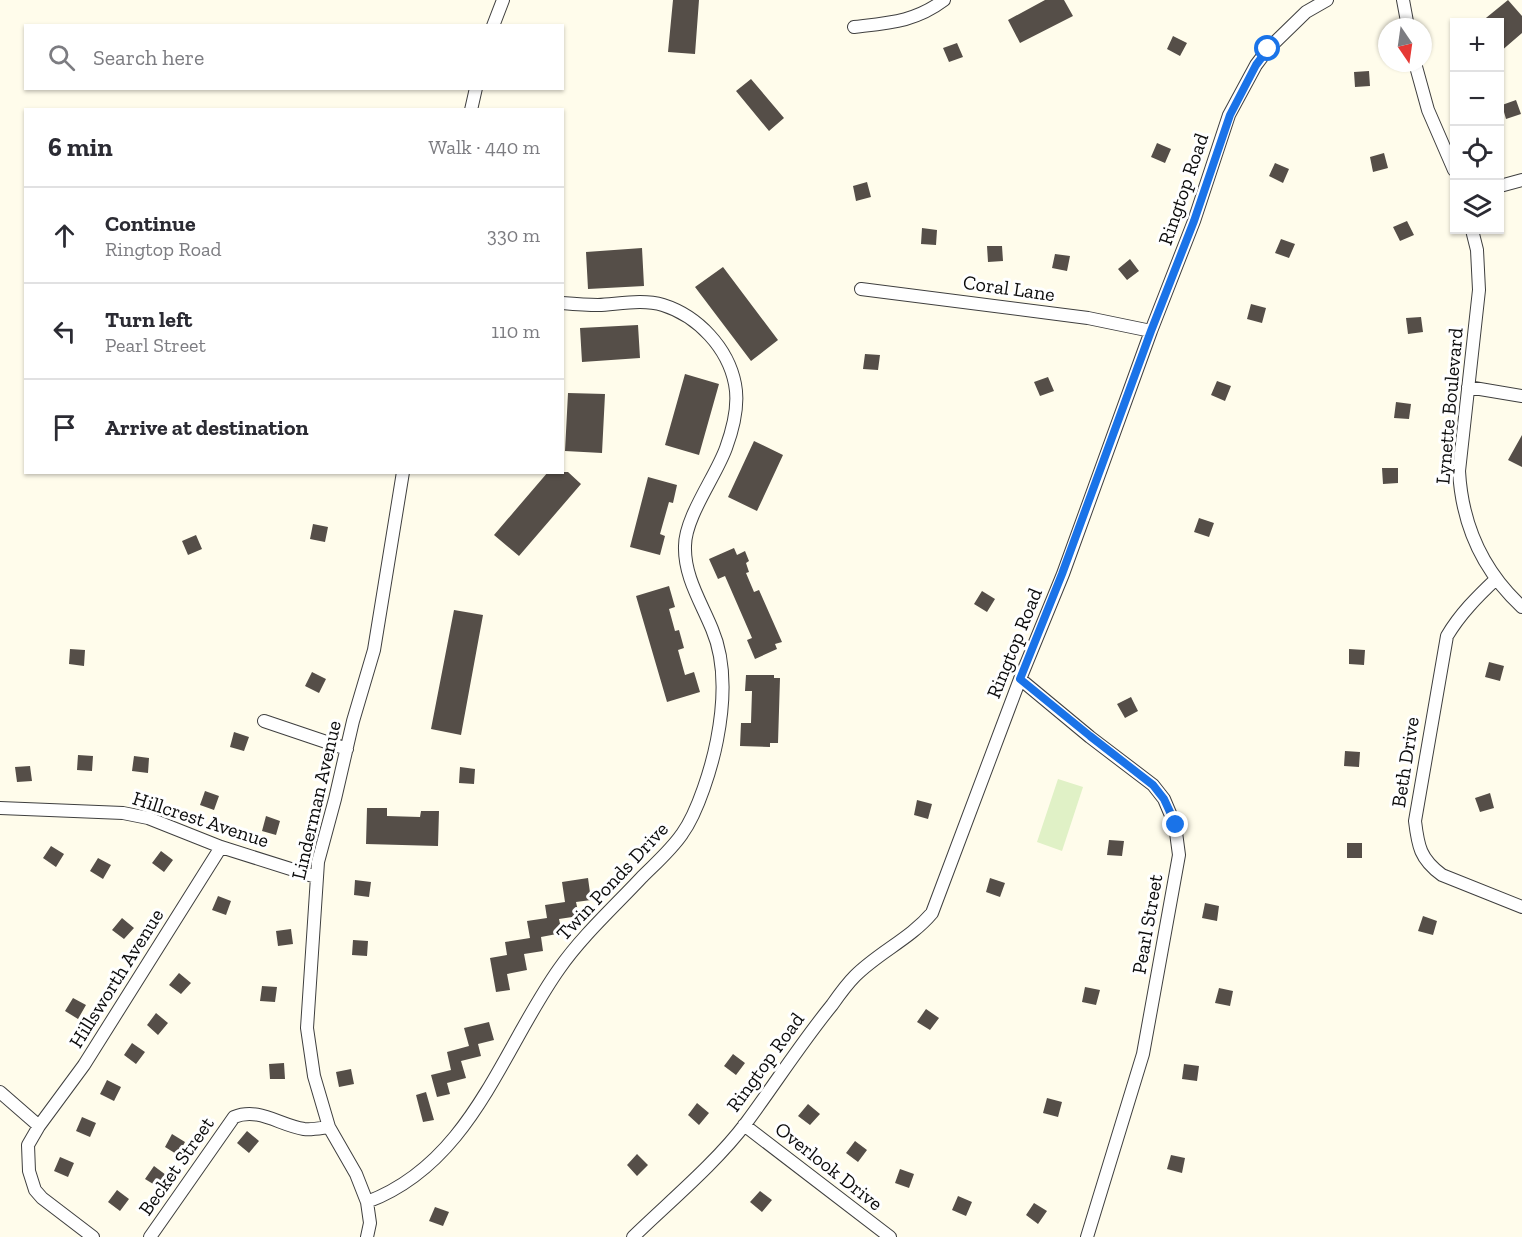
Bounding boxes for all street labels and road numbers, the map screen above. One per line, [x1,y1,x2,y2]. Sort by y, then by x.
street label: Ringtop Road [1153,130,1213,248]
street label: Coral Lane [962,270,1056,306]
street label: Lynette Boulevard [1430,327,1468,485]
street label: Ringtop Road [981,584,1047,702]
street label: Beth Drive [1386,715,1424,809]
street label: Linderman Avenue [286,718,346,882]
street label: Hillcrest Avenue [130,786,272,852]
street label: Twin Ponds Drive [551,817,673,945]
street label: Pearl Street [1126,872,1168,976]
street label: Hillsworth Avenue [64,904,168,1052]
street label: Ringtop Road [721,1008,809,1116]
street label: Becket Street [133,1112,219,1220]
street label: Overlook Drive [770,1117,888,1215]

